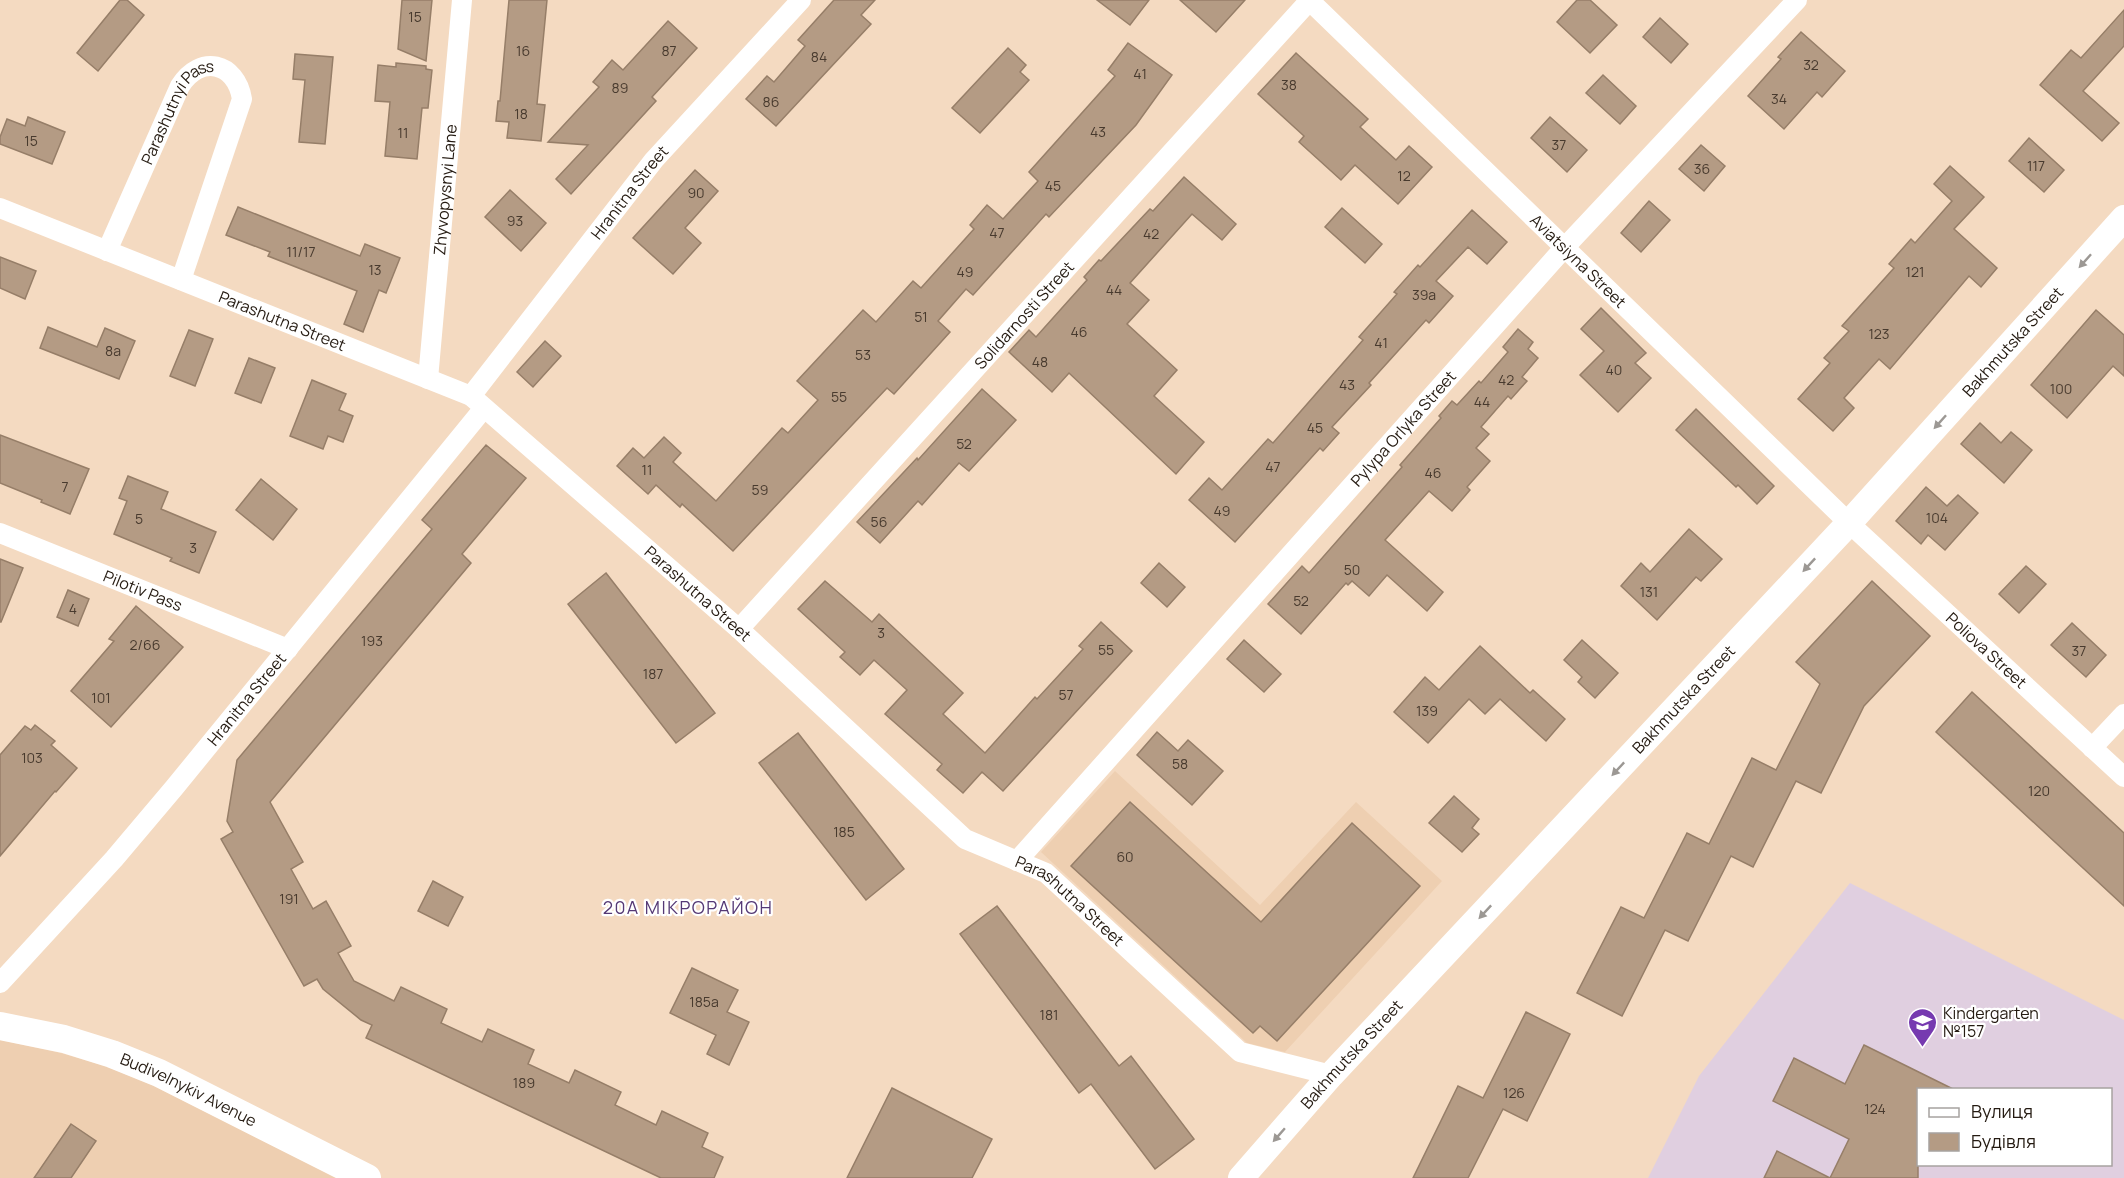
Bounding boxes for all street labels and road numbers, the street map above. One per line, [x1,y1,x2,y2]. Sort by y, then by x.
street label: Parashutnyi Pass [136,55,214,168]
street label: Zhyvopysnyi Lane [428,123,462,256]
street label: Hranitna Street [586,141,673,244]
street label: Aviatsiyna Street [1525,209,1631,313]
street label: Solidarnosti Street [969,256,1079,374]
street label: Bakhmutska Street [1957,282,2068,401]
street label: Parashutna Street [216,285,349,356]
street label: Pylypa Orlyka Street [1346,366,1461,491]
street label: Parashutna Street [640,541,756,646]
street label: Pilotiv Pass [100,565,186,616]
street label: Poliova Street [1941,607,2032,693]
street label: Bakhmutska Street [1627,640,1740,758]
street label: Hranitna Street [202,648,291,750]
street label: Parashutna Street [1012,850,1129,951]
street label: Bakhmutska Street [1296,995,1407,1113]
street label: Budivelnykiv Avenue [117,1048,261,1132]

